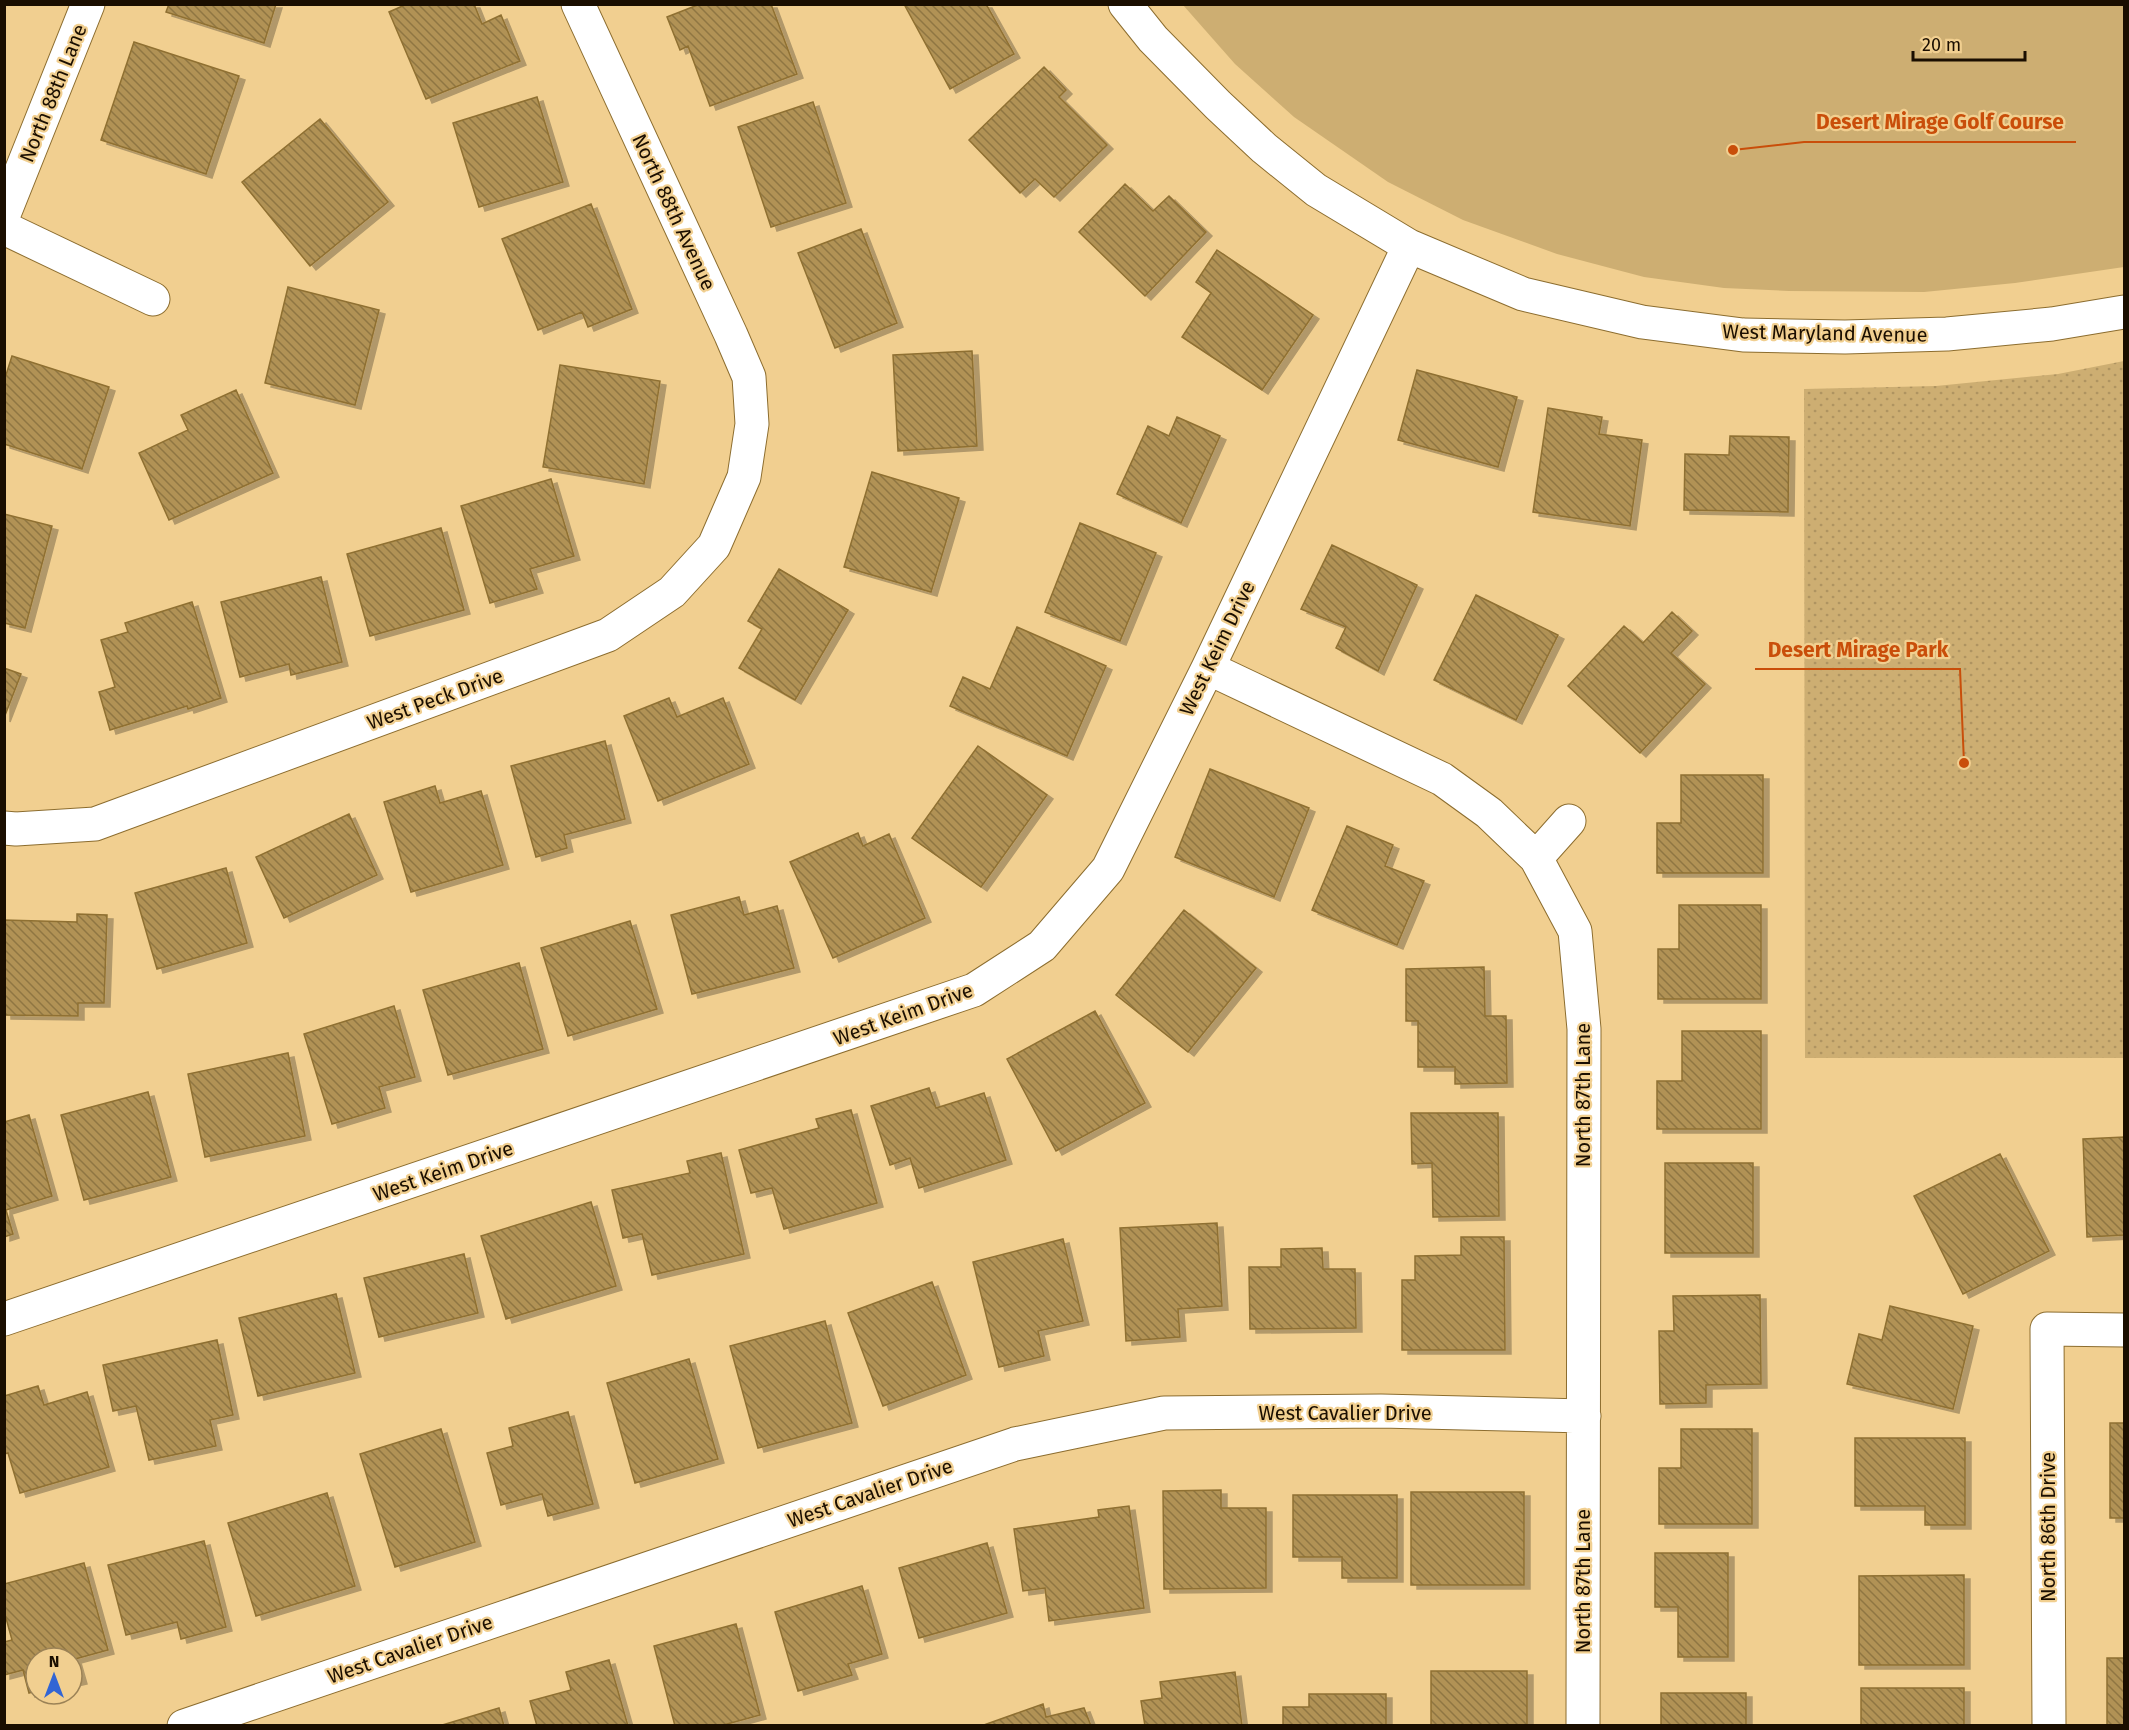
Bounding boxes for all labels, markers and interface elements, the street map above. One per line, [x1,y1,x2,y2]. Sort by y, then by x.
street label: North 88th Lane [14,20,92,166]
scale bar [1913,24,2026,62]
text: 20 m [1922,34,1961,56]
callout: Desert Mirage Golf Course [1804,103,2076,142]
text: Desert Mirage Golf Course [1816,109,2064,135]
street label: North 88th Avenue [627,130,721,294]
street label: West Maryland Avenue [1722,319,1928,347]
street label: West Keim Drive [1174,577,1260,719]
callout: Desert Mirage Park [1755,630,1960,669]
text: Desert Mirage Park [1768,637,1949,663]
street label: West Peck Drive [364,663,506,735]
street label: West Keim Drive [830,978,976,1050]
street label: North 87th Lane [1571,1023,1595,1167]
street label: West Keim Drive [370,1136,516,1206]
street label: West Cavalier Drive [1258,1401,1432,1425]
street label: North 86th Drive [2036,1452,2060,1602]
street label: West Cavalier Drive [784,1453,956,1533]
street label: North 87th Lane [1571,1509,1595,1653]
street label: West Cavalier Drive [324,1609,496,1689]
north arrow [24,1646,84,1706]
text: N [49,1652,59,1671]

